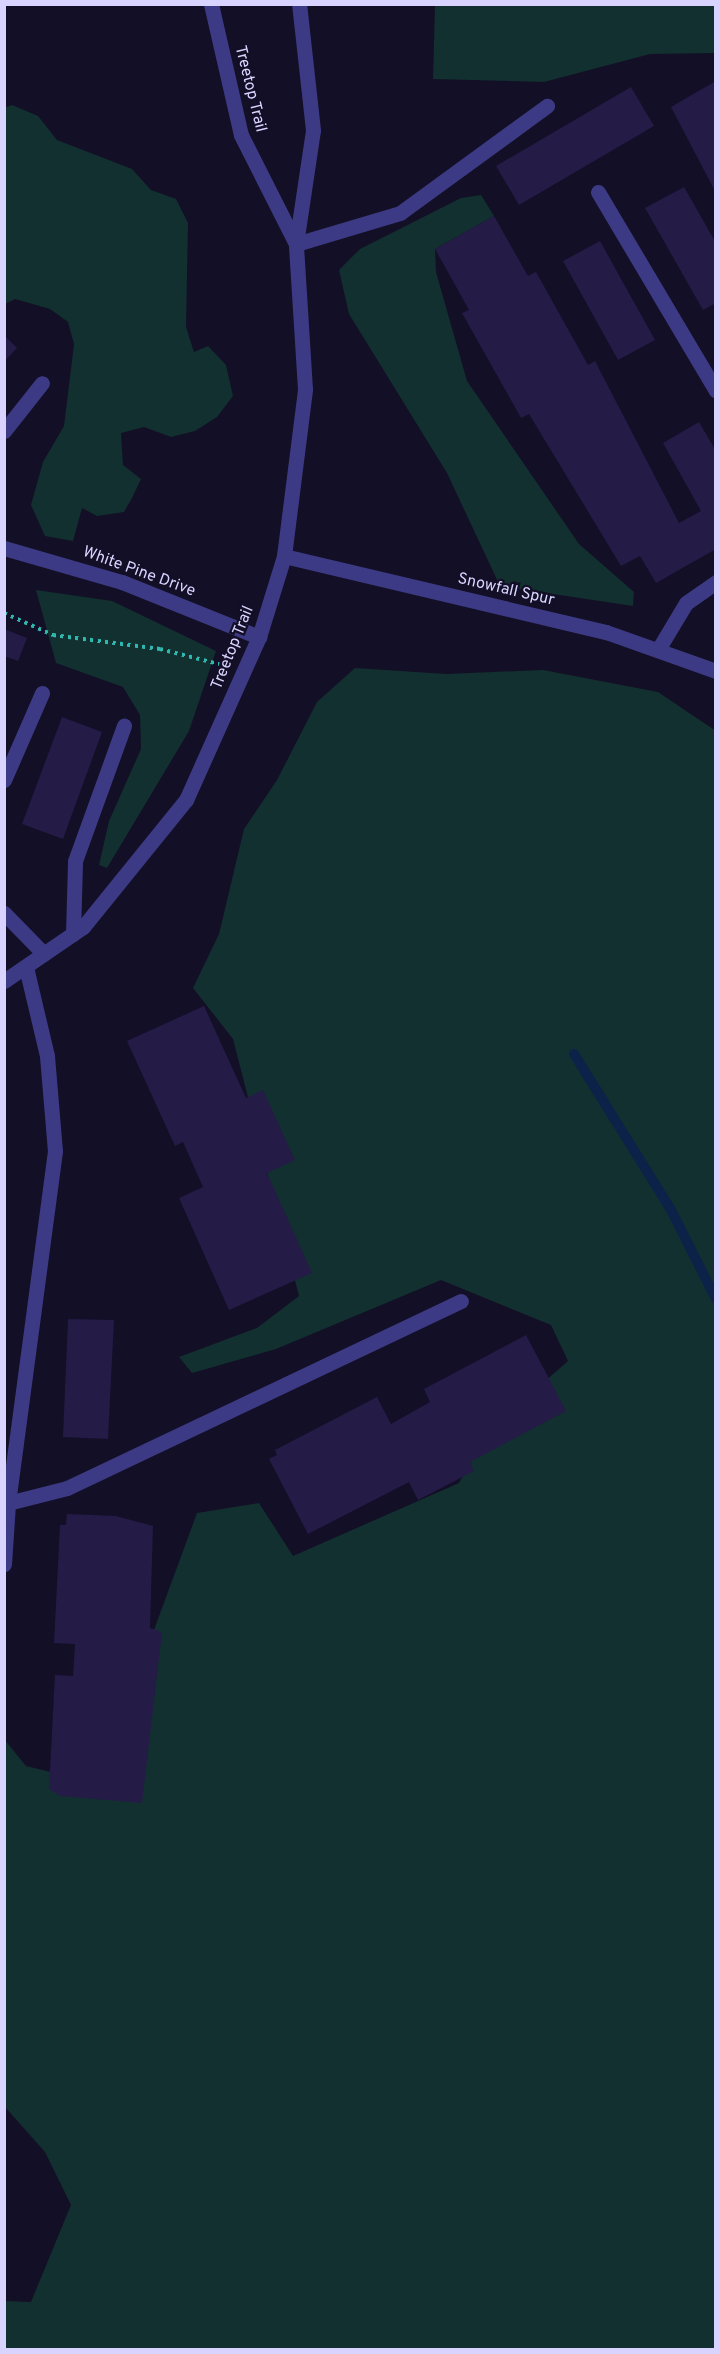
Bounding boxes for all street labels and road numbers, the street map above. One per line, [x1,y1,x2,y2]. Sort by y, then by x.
street label: Treetop Trail [230,43,270,135]
street label: White Pine Drive [80,543,198,601]
street label: Snowfall Spur [456,570,556,610]
street label: Treetop Trail [207,603,259,693]

